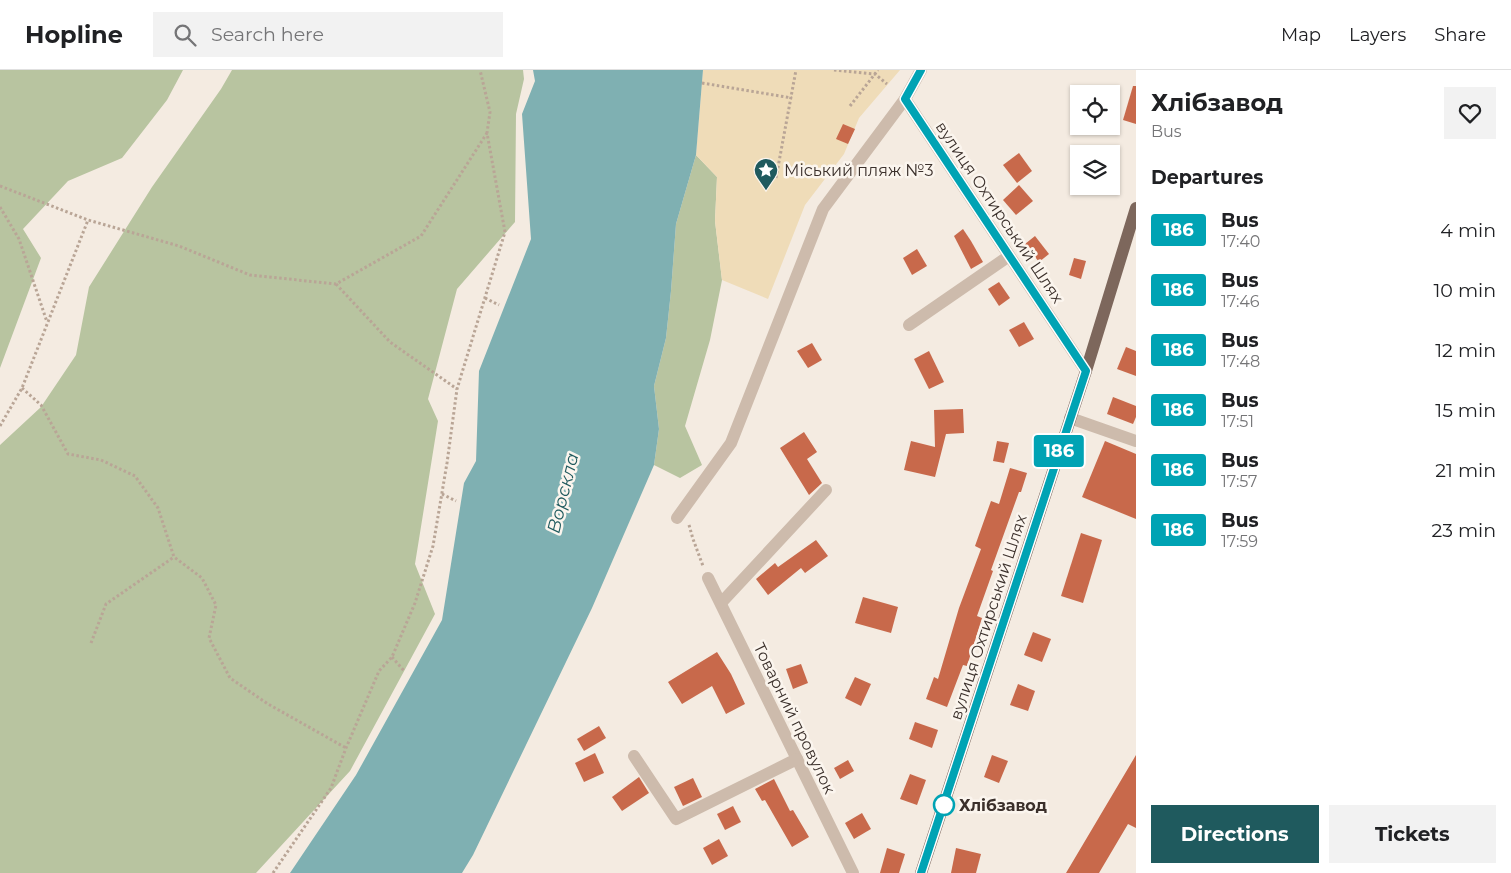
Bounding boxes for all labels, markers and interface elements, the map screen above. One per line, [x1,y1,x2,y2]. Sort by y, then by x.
search box [153,12,503,57]
text: Hopline [25,20,123,49]
icon: search [171,21,199,49]
text: Search here [211,23,324,46]
text: Map [1281,24,1321,46]
text: Layers [1349,24,1406,46]
text: Share [1434,24,1486,46]
map controls [1070,85,1120,195]
button: locate [1070,85,1120,135]
button: heart [1444,87,1496,139]
text: Хлібзавод [1151,88,1283,117]
street label: вулиця Охтирський Шлях [932,118,1068,307]
text: Bus [1151,122,1182,141]
button: layers [1070,145,1120,195]
place icon: Міський пляж №3 [753,157,779,191]
place label: Міський пляж №3 [784,161,934,180]
text: Departures [1151,166,1263,189]
text: Bus [1221,209,1259,232]
text: 186 [1163,219,1194,241]
text: 4 min [1440,219,1496,242]
text: 17:40 [1221,232,1260,251]
text: Bus [1221,269,1259,292]
text: 186 [1163,279,1194,301]
text: 10 min [1433,279,1496,302]
text: 17:46 [1221,292,1260,311]
text: Bus [1221,329,1259,352]
text: 186 [1163,339,1194,361]
text: 12 min [1435,339,1496,362]
text: 17:48 [1221,352,1260,371]
text: Bus [1221,389,1259,412]
text: 186 [1163,399,1194,421]
text: 15 min [1435,399,1496,422]
text: 17:51 [1221,412,1254,431]
line badge: 186 [1030,435,1088,467]
text: 186 [1044,440,1074,462]
text: Bus [1221,449,1259,472]
water label: Ворскла [542,450,584,536]
text: 186 [1163,459,1194,481]
text: 21 min [1435,459,1496,482]
text: 17:57 [1221,472,1258,491]
text: Bus [1221,509,1259,532]
street label: вулиця Охтирський Шлях [946,512,1031,722]
text: 186 [1163,519,1194,541]
text: 23 min [1431,519,1496,542]
text: 17:59 [1221,532,1258,551]
street label: Товарний провулок [750,640,840,797]
marker: Хлібзавод [933,794,955,816]
place label: Хлібзавод [959,796,1047,815]
button: Directions [1151,805,1319,863]
button: Tickets [1329,805,1496,863]

